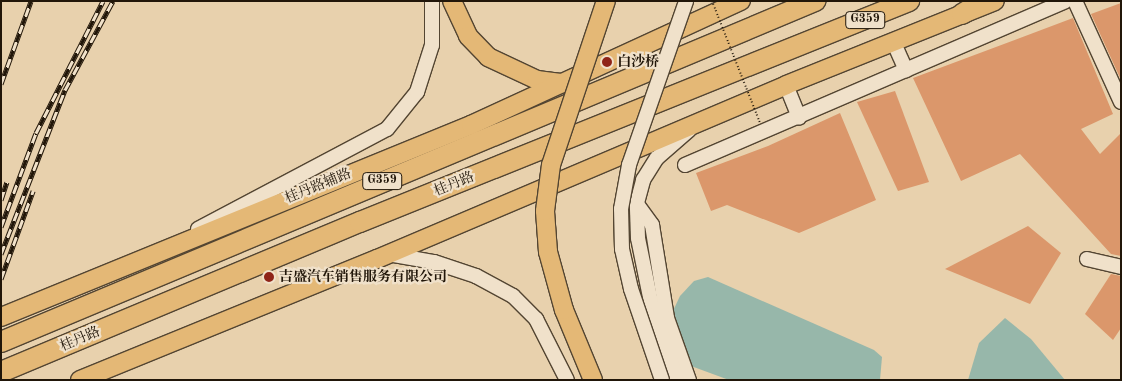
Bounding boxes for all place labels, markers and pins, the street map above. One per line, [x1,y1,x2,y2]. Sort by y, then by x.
place label: 白沙桥 [617,54,659,70]
marker: 白沙桥 [601,56,613,68]
place label: 吉盛汽车销售服务有限公司 [279,269,447,285]
marker: 吉盛汽车销售服务有限公司 [263,271,275,283]

